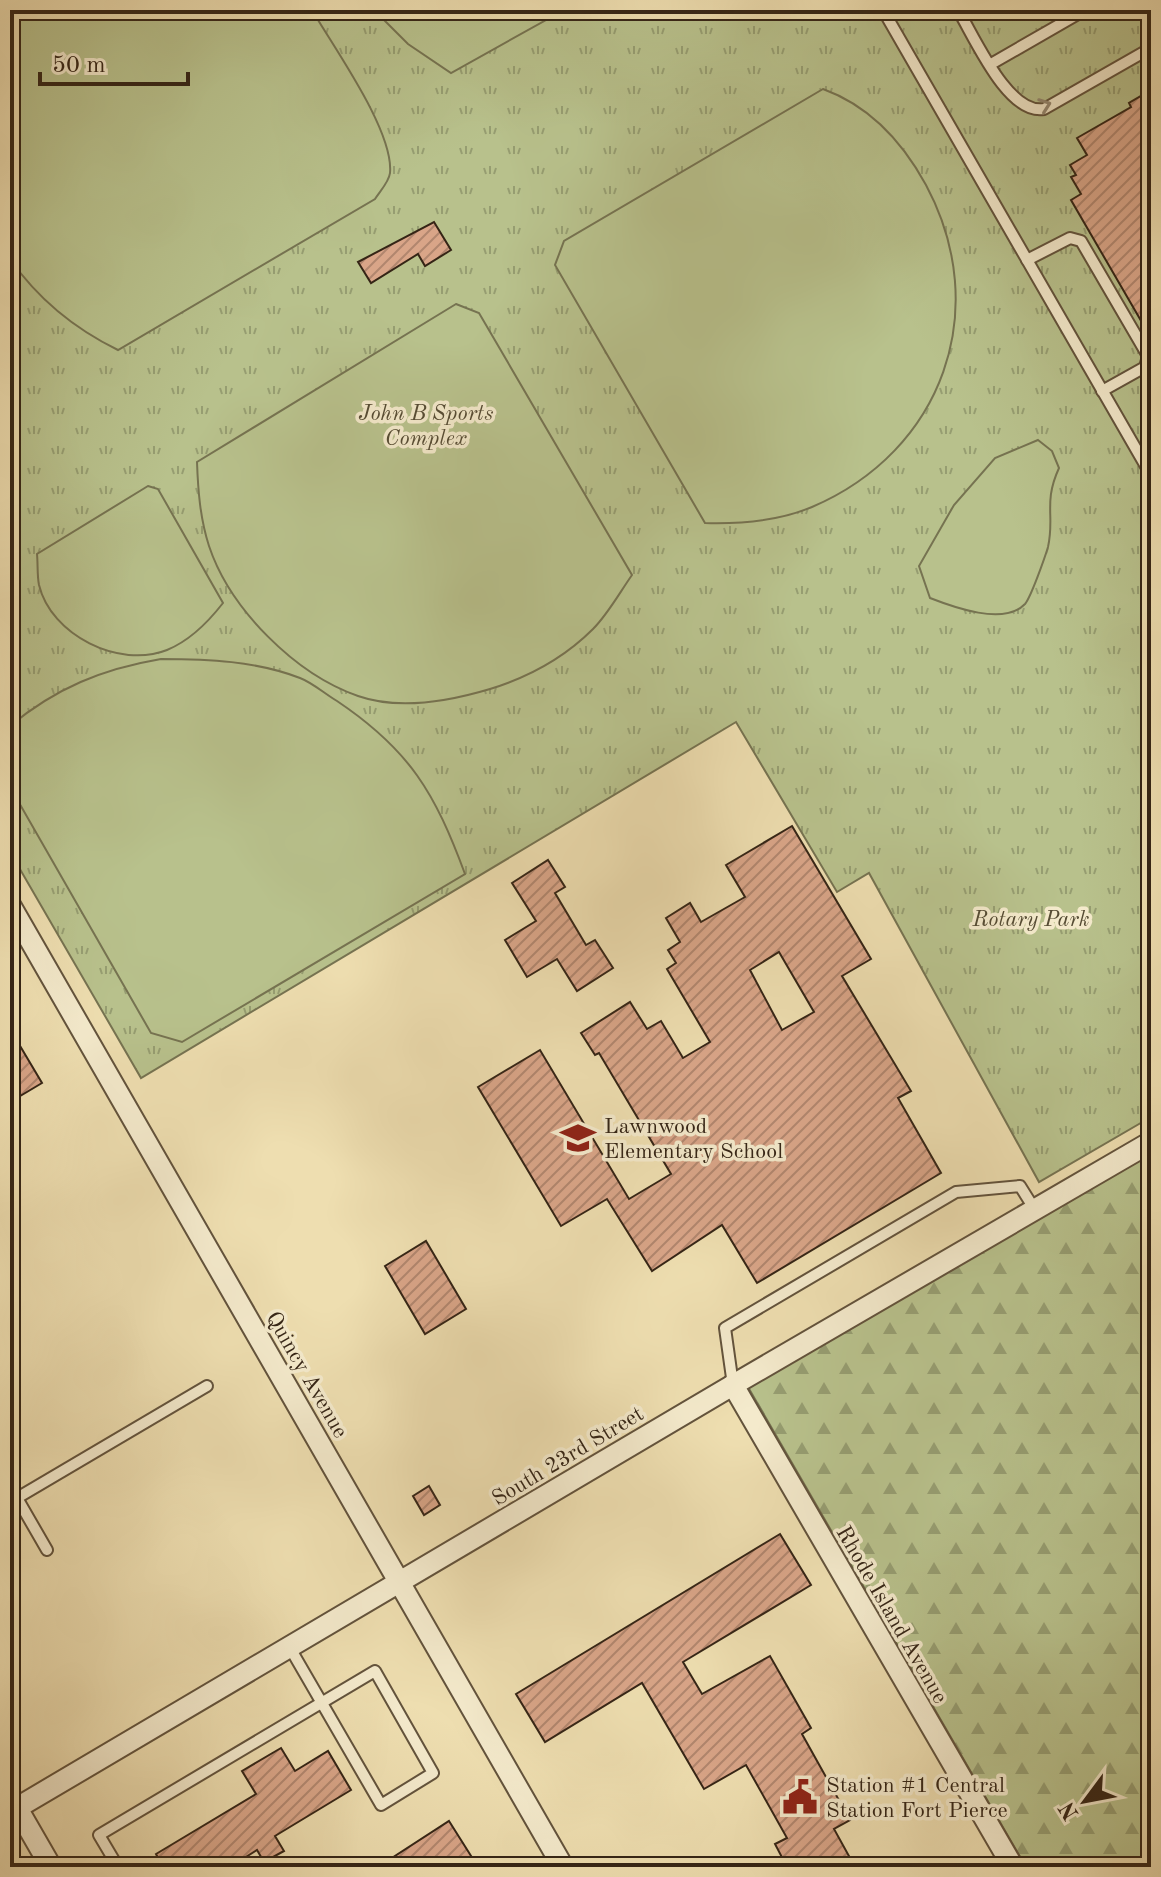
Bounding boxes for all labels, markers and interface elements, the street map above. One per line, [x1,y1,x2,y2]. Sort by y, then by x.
scale bar [40,36,188,86]
text: 50 m [52,54,106,78]
one-way arrow [1038,99,1052,115]
park label: John B Sports Complex [359,403,493,450]
park label: Rotary Park [971,909,1090,931]
place label: Lawnwood Elementary School [604,1116,783,1163]
school or university icon: Lawnwood Elementary School [559,1119,597,1157]
street label: Quincy Avenue [261,1308,351,1442]
street label: South 23rd Street [488,1403,648,1511]
street label: Rhode Island Avenue [832,1523,951,1707]
north arrow [1045,1761,1125,1841]
place label: Station #1 Central Station Fort Pierce [826,1775,1008,1822]
public building icon: Station #1 Central Station Fort Pierce [781,1778,819,1816]
text: N [1056,1797,1084,1823]

